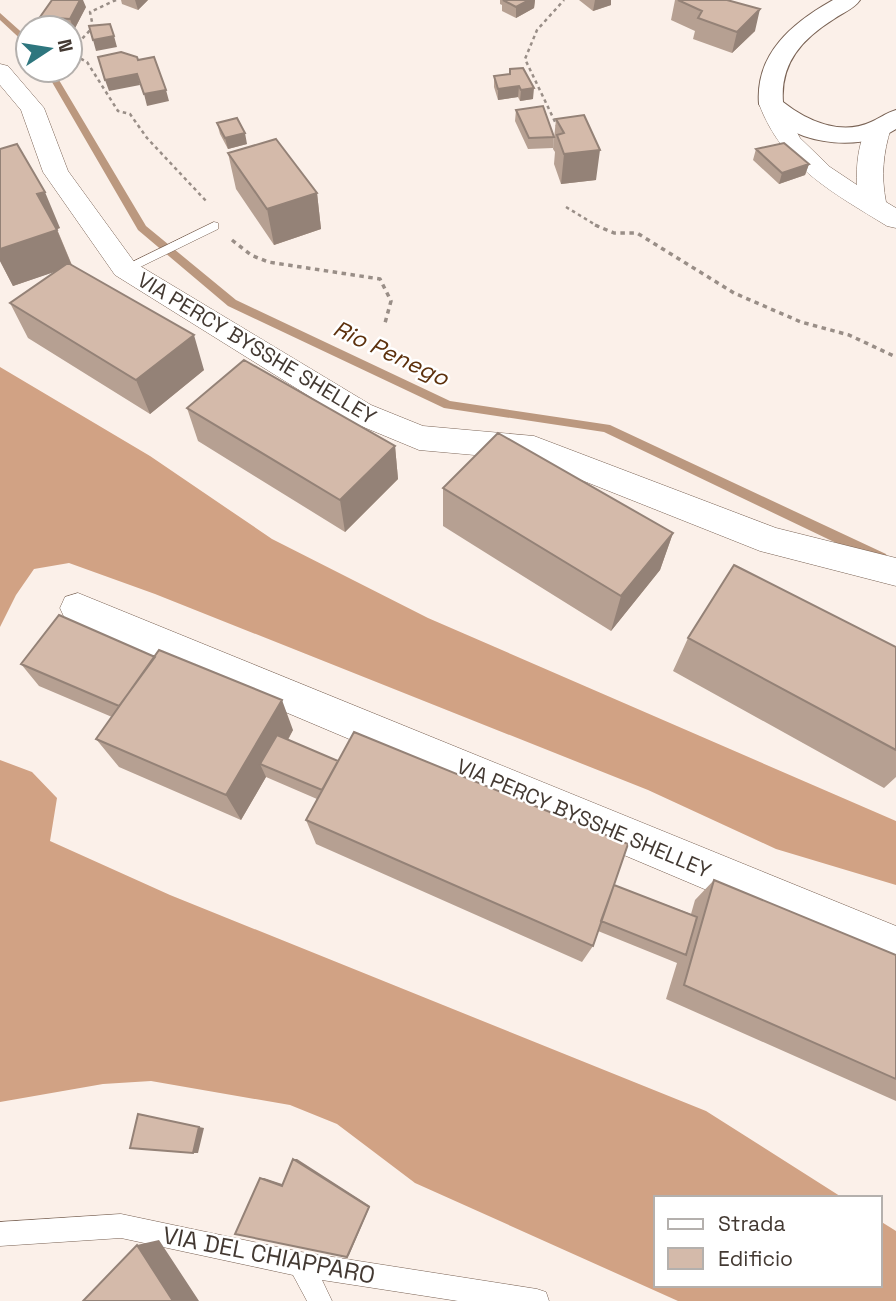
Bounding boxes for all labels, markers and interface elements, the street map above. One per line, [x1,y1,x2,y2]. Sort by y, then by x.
north arrow [14,14,84,84]
text: N [52,37,79,54]
street label: VIA PERCY BYSSHE SHELLEY [133,266,382,430]
water label: Rio Penego [328,313,454,393]
street label: VIA PERCY BYSSHE SHELLEY [453,752,716,884]
legend [654,1196,882,1287]
text: Strada [718,1210,785,1237]
street label: VIA DEL CHIAPPARO [160,1219,378,1291]
text: Edificio [718,1245,793,1272]

